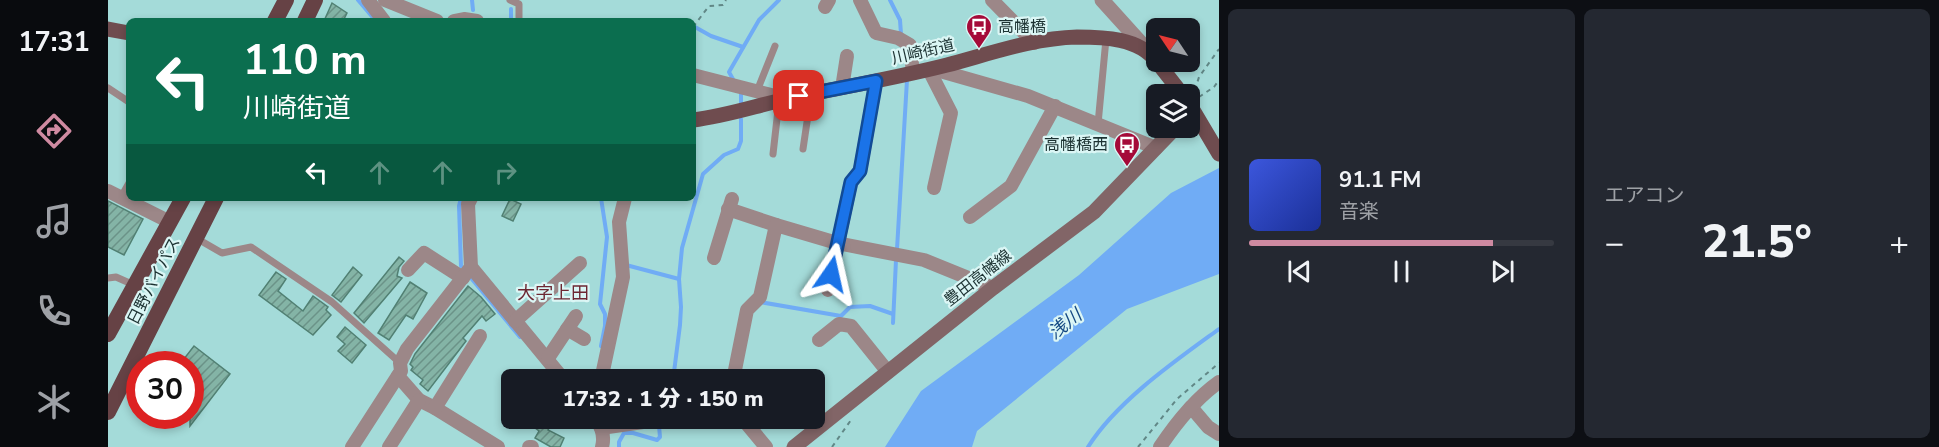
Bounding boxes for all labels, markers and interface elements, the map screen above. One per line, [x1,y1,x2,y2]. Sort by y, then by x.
bus stop icon: 高幡橋 [964,12,994,50]
place label: 高幡橋 [998,16,1046,38]
north arrow [1146,18,1200,72]
map controls [1146,18,1200,138]
text: 17:31 [18,24,90,61]
text: 110 m [243,32,367,89]
street label: 川崎街道 [889,34,957,70]
icon: left [144,42,222,120]
pin [773,70,824,121]
icon: arrive [782,79,815,112]
button: layers [1146,84,1200,138]
text: 川崎街道 [243,90,351,127]
icon: directions [33,110,75,152]
bus stop icon: 高幡橋西 [1112,130,1142,168]
place label: 高幡橋西 [1044,134,1108,156]
icon: left [300,156,333,189]
icon: ahead [363,156,396,189]
icon: ahead [426,156,459,189]
icon: right [489,156,522,189]
text: 91.1 FM [1339,165,1421,195]
text: エアコン [1605,182,1685,209]
text: 音楽 [1339,198,1379,225]
icon: music [33,200,75,242]
text: 21.5° [1702,212,1812,273]
text: − [1605,221,1624,266]
text: + [1889,221,1909,266]
street label: 日野バイパス [122,233,186,329]
position arrow [799,242,863,306]
street label: 豊田高幡線 [940,245,1016,311]
icon: previous [1283,255,1316,288]
icon: pause [1385,255,1418,288]
icon: next [1486,255,1519,288]
district label: 大字上田 [517,281,589,305]
icon: phone [33,290,75,332]
water label: 浅川 [1043,302,1088,345]
speed limit sign: 30 [126,351,204,429]
icon: climate [33,381,75,423]
text: 17:32 · 1 分 · 150 m [562,384,764,414]

